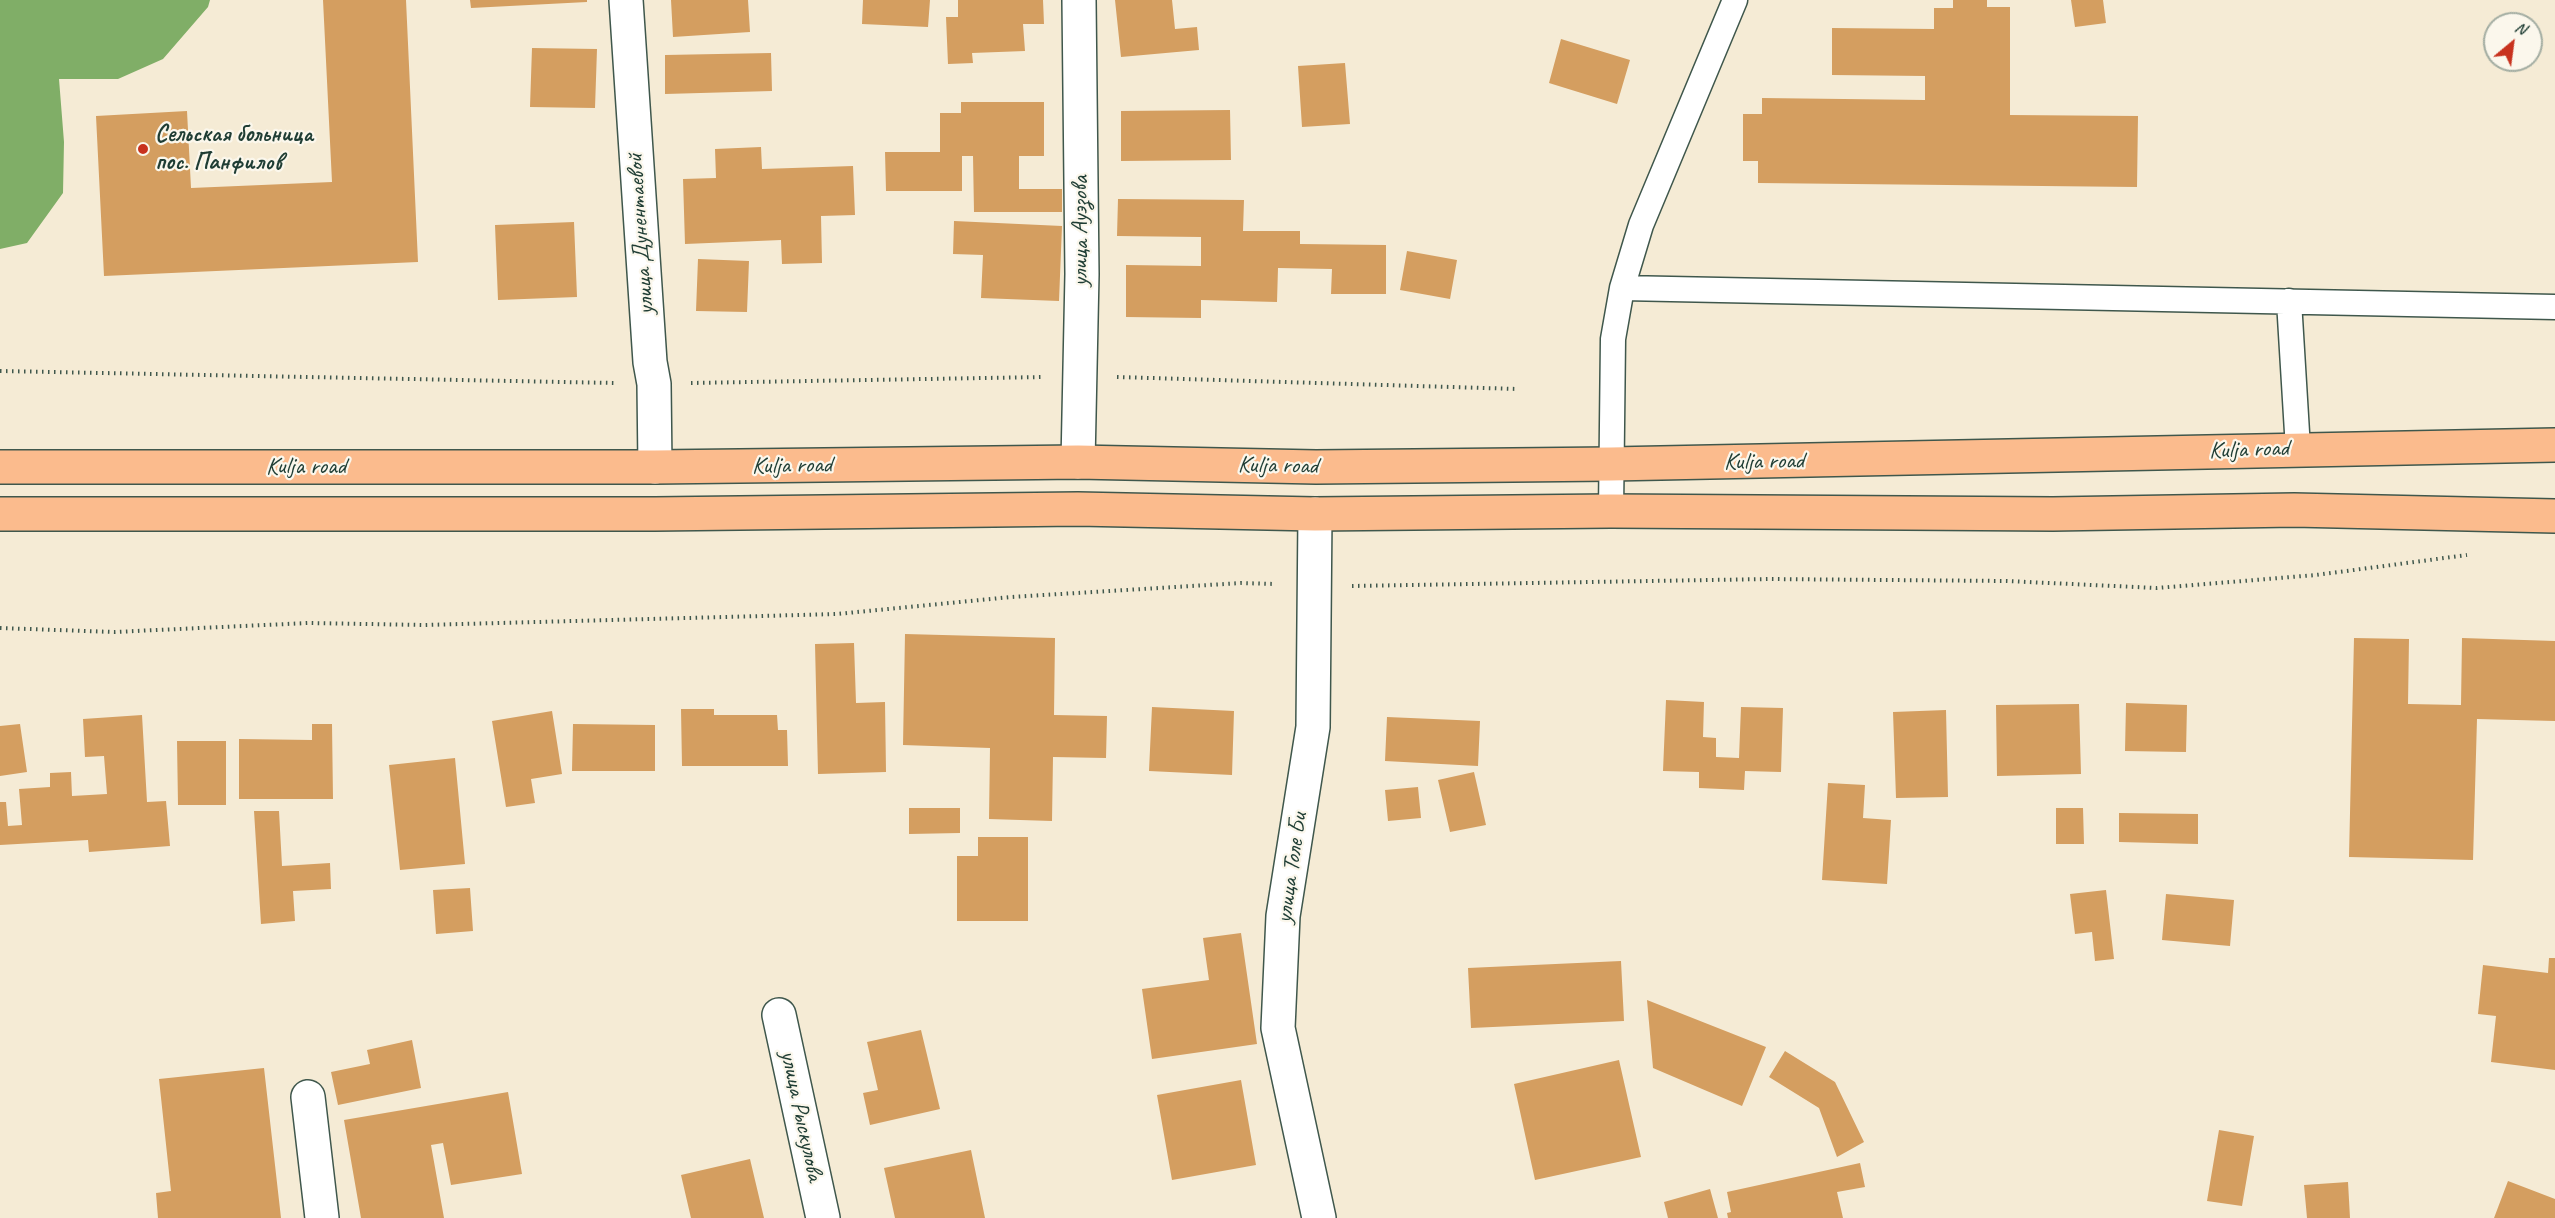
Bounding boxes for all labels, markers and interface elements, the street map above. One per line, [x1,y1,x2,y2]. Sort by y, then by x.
north arrow [2483,12,2543,72]
text: N [2512,17,2530,39]
place label: Сельская больница пос. Панфилов [155,121,313,177]
marker: Сельская больница пос. Панфилов [136,142,150,156]
street label: улица Дунентаевой [621,152,661,316]
street label: улица Ауэзова [1067,176,1095,286]
street label: Kulja road [2208,434,2290,466]
street label: Kulja road [1724,447,1804,477]
street label: Kulja road [752,451,832,481]
street label: Kulja road [1238,451,1318,481]
street label: Kulja road [266,453,346,481]
street label: улица Толе Би [1270,811,1314,925]
street label: улица Рыскулова [773,1048,829,1184]

